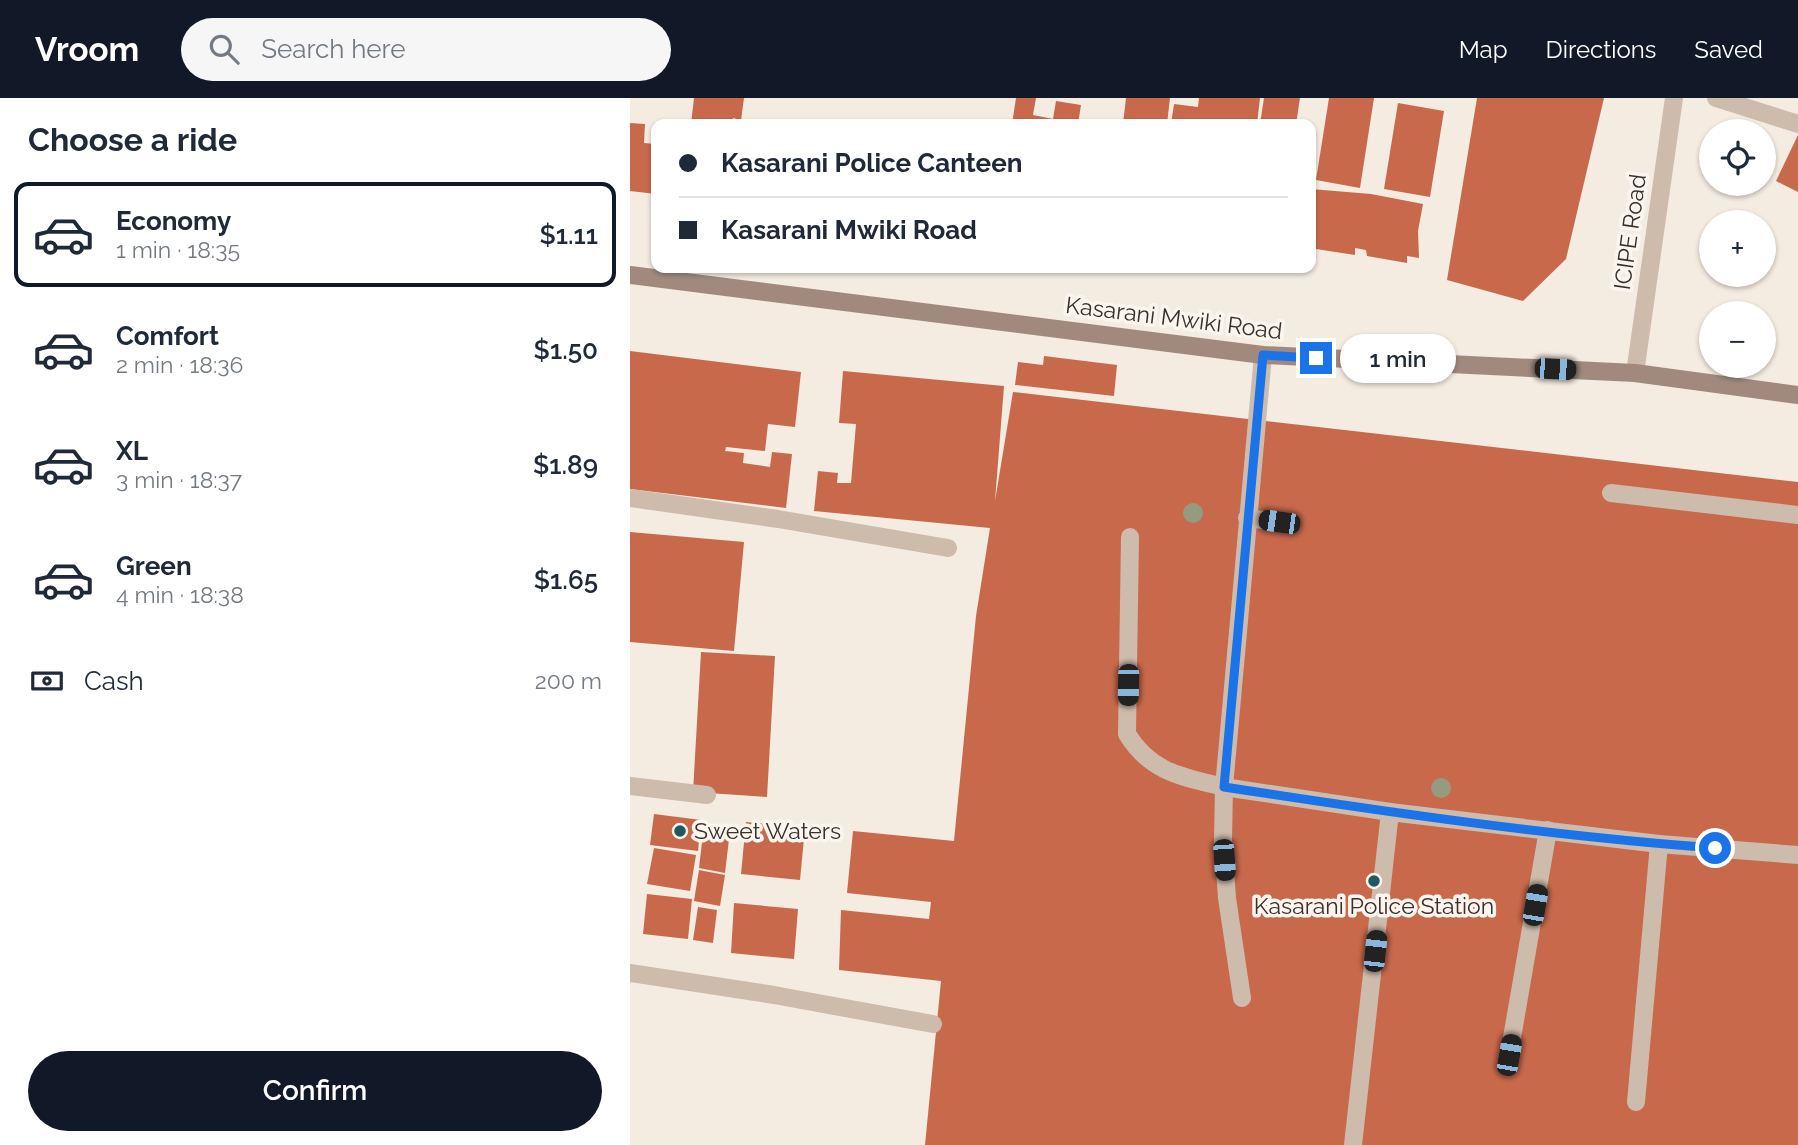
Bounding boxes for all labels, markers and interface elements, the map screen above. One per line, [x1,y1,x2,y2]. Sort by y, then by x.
search box [181,18,671,81]
text: Vroom [35,30,139,69]
icon: search [205,30,243,68]
text: Search here [261,34,406,64]
text: Map [1459,35,1508,64]
text: Directions [1546,35,1656,64]
text: Saved [1694,35,1763,64]
map controls [1699,119,1776,378]
button: locate [1699,119,1776,196]
text: Choose a ride [28,121,237,158]
text: Kasarani Police Canteen [721,148,1022,178]
street label: ICIPE Road [1608,172,1651,292]
icon: car [32,203,95,266]
text: Economy [116,206,231,236]
button: + [1699,210,1776,287]
text: Kasarani Mwiki Road [721,215,977,245]
text: $1.11 [539,220,598,250]
text: 1 min · 18:35 [116,236,240,263]
street label: Kasarani Mwiki Road [1064,291,1284,344]
button: − [1699,301,1776,378]
icon: car [32,318,95,381]
text: Comfort [116,321,219,351]
callout: 1 min [1340,334,1456,382]
text: $1.50 [534,335,598,365]
route end [1300,342,1332,374]
text: 1 min [1369,345,1427,372]
text: 2 min · 18:36 [116,351,243,378]
car [1534,357,1577,381]
icon: car [32,433,95,496]
text: XL [116,436,148,466]
text: $1.89 [533,450,598,480]
text: 3 min · 18:37 [116,466,242,493]
car [1257,509,1302,535]
icon: car [32,548,95,611]
text: Green [116,551,192,581]
text: $1.65 [534,565,598,595]
text: 4 min · 18:38 [116,581,244,608]
icon: cash [28,662,66,700]
car [1118,664,1139,706]
text: Cash [84,666,144,696]
text: 200 m [535,667,602,694]
place label: Sweet Waters [694,817,841,844]
marker: Sweet Waters [672,823,688,839]
route start [1699,832,1731,864]
car [1213,838,1236,882]
marker: Kasarani Police Station [1366,873,1382,889]
car [1522,882,1549,928]
place label: Kasarani Police Station [1254,892,1494,919]
car [1363,929,1388,973]
car [1496,1032,1523,1078]
button: Confirm [28,1051,602,1131]

